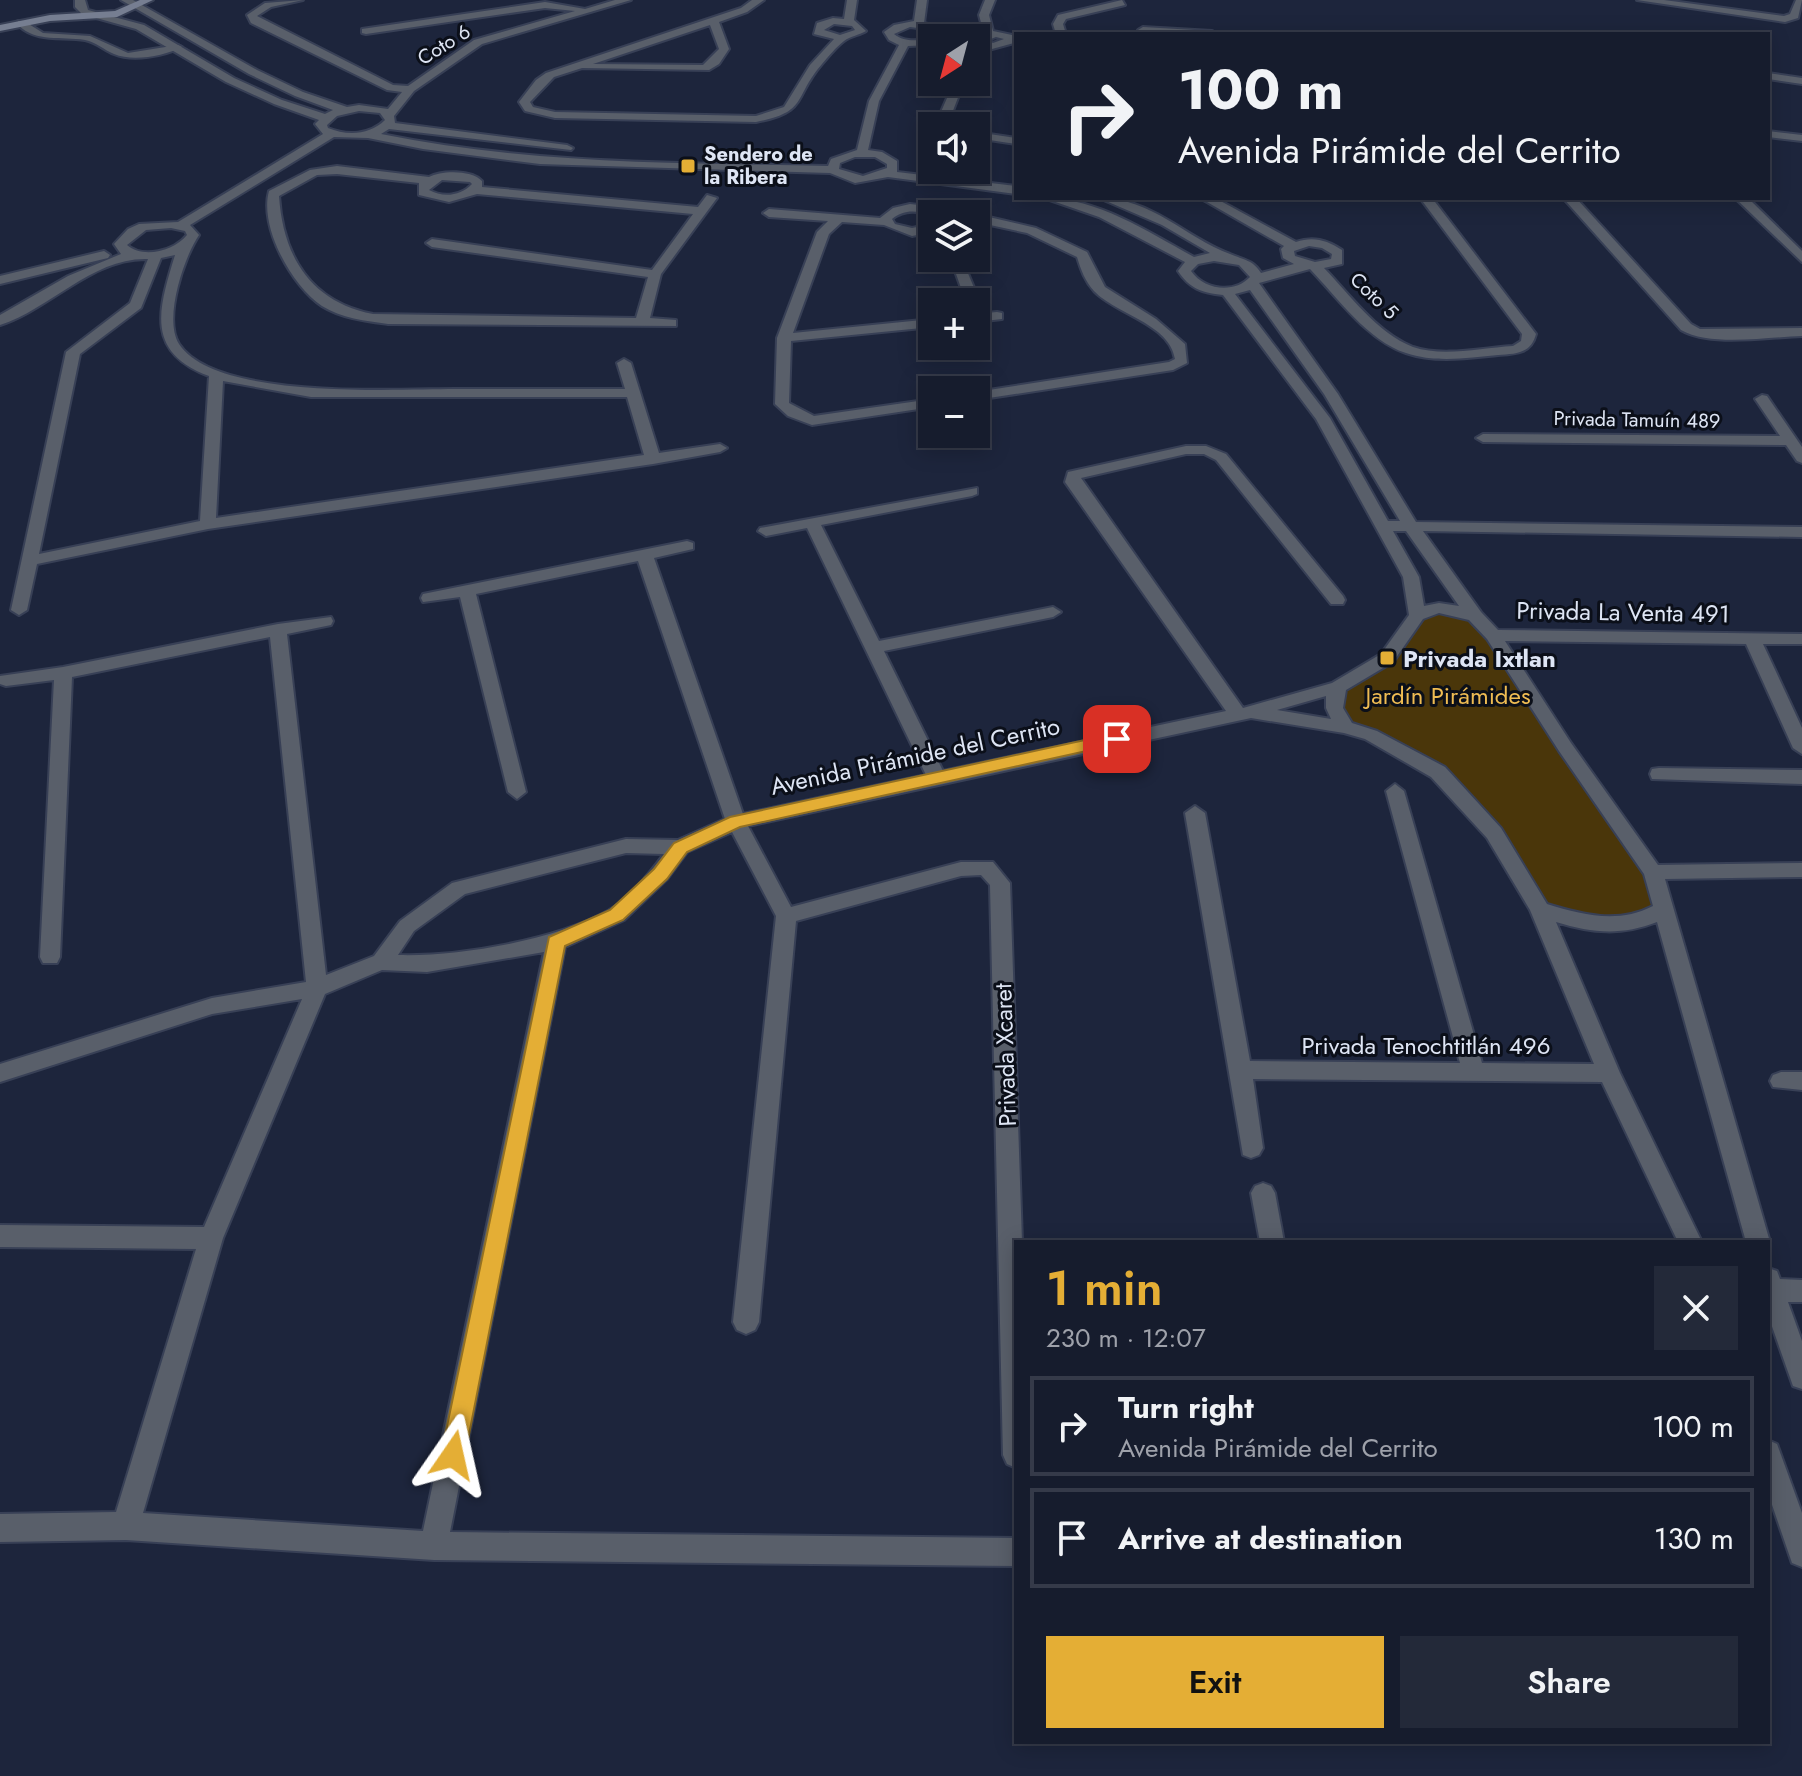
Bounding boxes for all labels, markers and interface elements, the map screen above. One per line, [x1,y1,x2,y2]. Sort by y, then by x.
street label: Coto 6 [412,17,476,73]
north arrow [918,24,990,96]
map controls [918,24,990,448]
text: 100 m [1178,49,1343,130]
icon: right [1046,64,1150,168]
button: sound [918,112,990,184]
text: Avenida Pirámide del Cerrito [1178,124,1621,176]
place label: Sendero de la Ribera [704,140,813,192]
marker: Sendero de la Ribera [679,157,697,175]
button: layers [918,200,990,272]
street label: Coto 5 [1343,266,1405,326]
button: + [918,288,990,360]
button: − [918,376,990,448]
street label: Privada Tamuín 489 [1553,404,1721,436]
street label: Privada La Venta 491 [1516,593,1730,631]
place label: Privada Ixtlan [1403,641,1556,676]
marker: Privada Ixtlan [1378,649,1396,667]
park label: Jardín Pirámides [1362,678,1531,713]
pin [1083,705,1151,773]
street label: Avenida Pirámide del Cerrito [767,708,1063,804]
icon: arrive [1095,717,1139,761]
street label: Privada Xcaret [985,983,1025,1127]
street label: Privada Tenochtitlán 496 [1302,1028,1550,1063]
text: 1 min [1046,1254,1163,1323]
button: close [1654,1266,1738,1350]
text: 230 m · 12:07 [1046,1319,1206,1357]
text: Turn right [1118,1386,1254,1429]
icon: right [1050,1404,1094,1448]
text: 100 m [1652,1405,1734,1448]
position arrow [411,1413,495,1497]
text: Avenida Pirámide del Cerrito [1118,1429,1438,1467]
icon: arrive [1050,1516,1094,1560]
text: Arrive at destination [1118,1517,1403,1560]
text: 130 m [1654,1517,1734,1560]
button: Exit [1046,1636,1384,1728]
button: Share [1400,1636,1738,1728]

